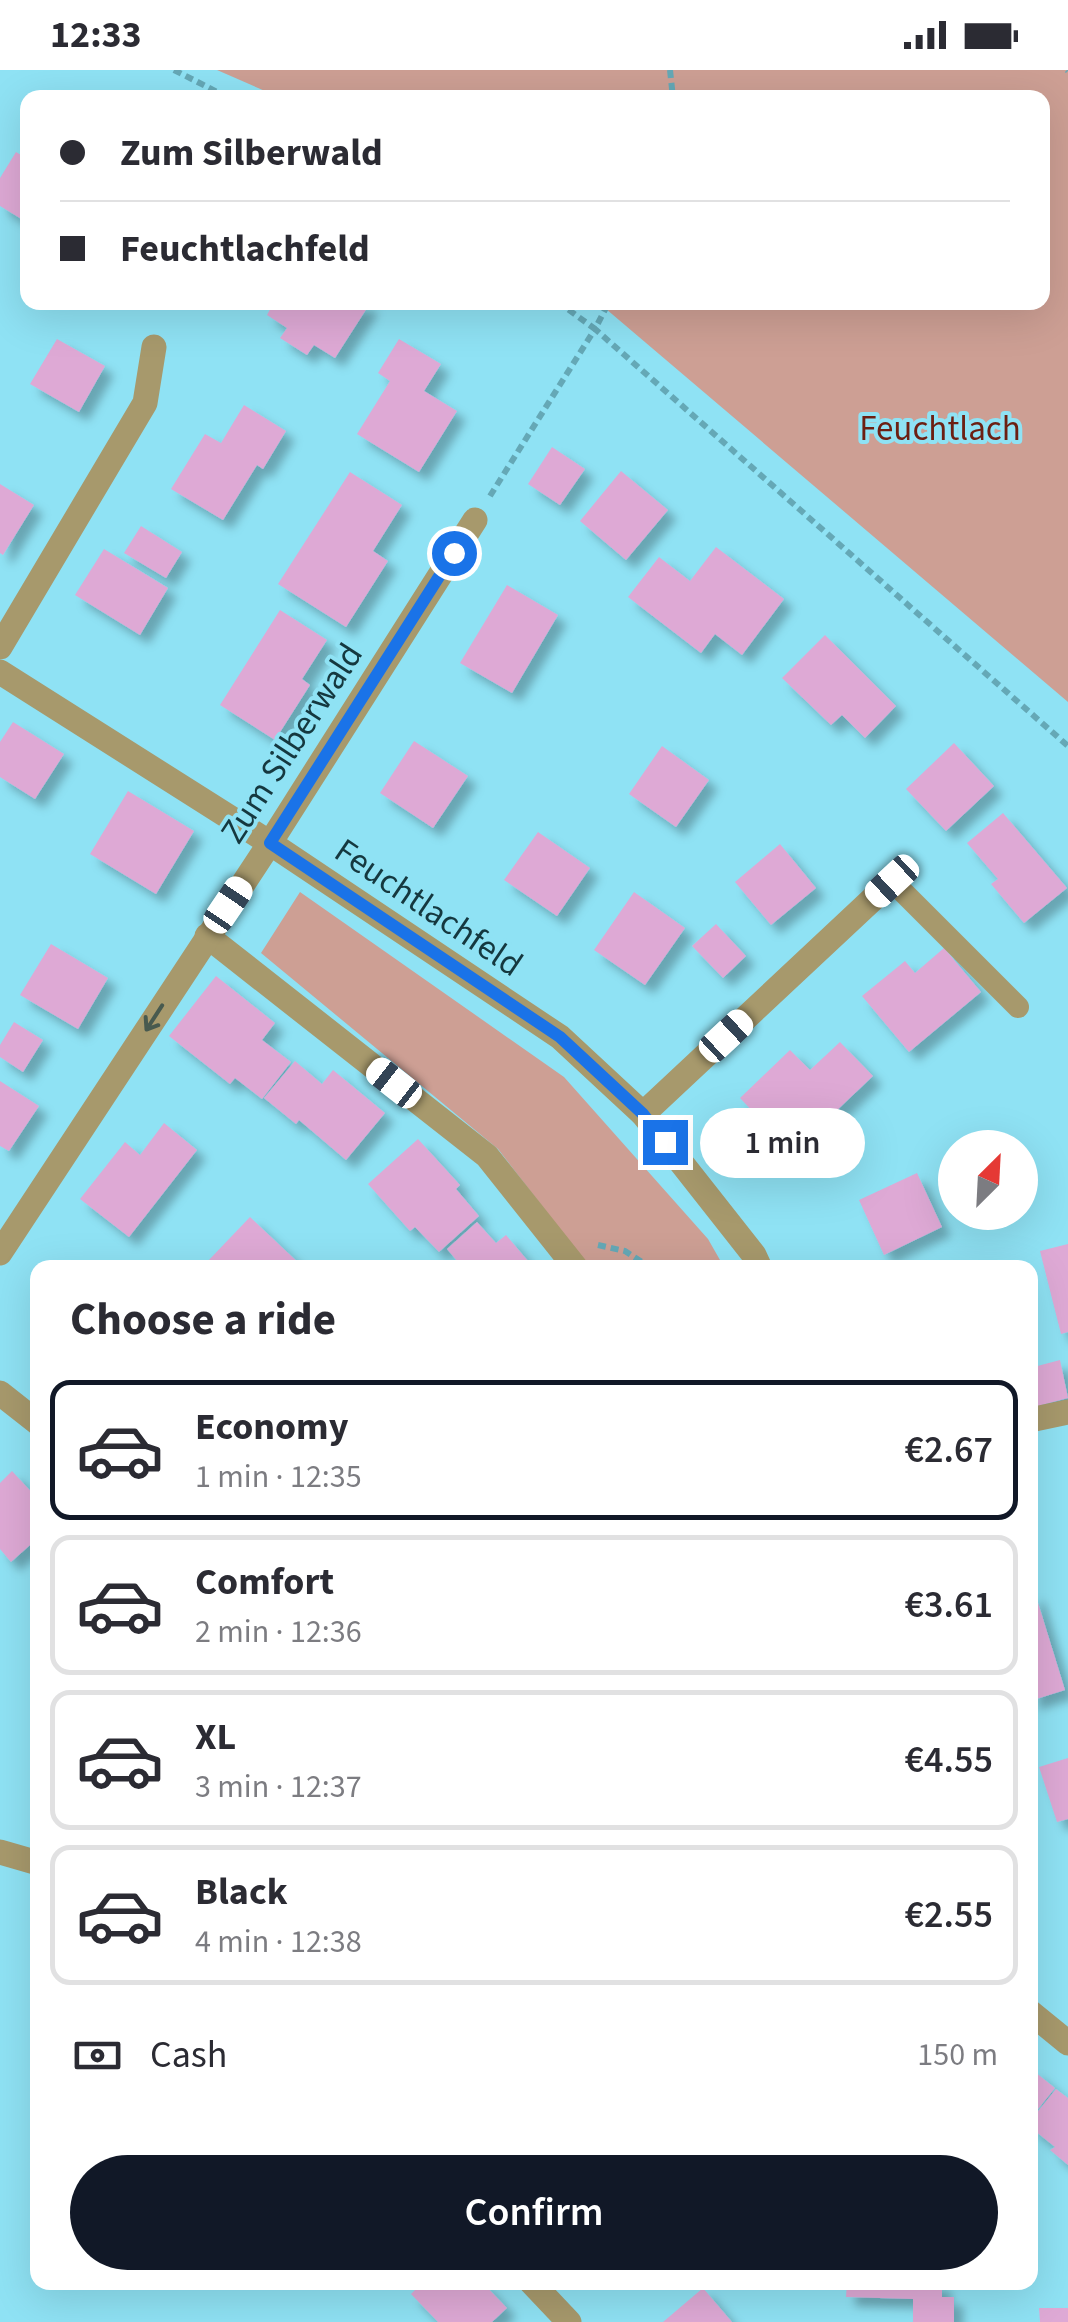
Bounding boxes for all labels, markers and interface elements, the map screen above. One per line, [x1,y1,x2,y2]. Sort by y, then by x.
text: 12:33 [50,8,142,62]
text: Zum Silberwald [120,126,383,180]
text: Feuchtlachfeld [120,222,370,276]
park label: Feuchtlach [859,404,1021,454]
route start [432,531,477,576]
street label: Zum Silberwald [208,634,375,853]
street label: Feuchtlachfeld [324,826,532,989]
car [860,850,924,912]
car [199,872,257,938]
one-way arrow [144,1003,165,1031]
car [694,1005,758,1067]
car [361,1053,427,1113]
callout: 1 min [700,1107,865,1177]
route end [643,1120,688,1165]
text: 1 min [744,1120,821,1166]
north arrow [938,1130,1038,1230]
map controls [938,1130,1038,1230]
text: Choose a ride [70,1288,336,1352]
text: Economy [195,1400,348,1454]
icon: car [75,1405,165,1495]
text: €2.67 [905,1423,993,1477]
text: 1 min · 12:35 [195,1454,362,1500]
text: Comfort [195,1555,334,1609]
icon: car [75,1560,165,1650]
text: €3.61 [905,1578,993,1632]
text: 2 min · 12:36 [195,1609,362,1655]
text: XL [195,1710,236,1764]
icon: car [75,1715,165,1805]
text: €4.55 [905,1733,993,1787]
text: 3 min · 12:37 [195,1764,362,1810]
text: Black [195,1865,288,1919]
icon: car [75,1870,165,1960]
text: €2.55 [905,1888,993,1942]
text: 4 min · 12:38 [195,1919,362,1965]
icon: cash [70,2028,125,2083]
text: Cash [150,2028,227,2082]
text: 150 m [917,2032,998,2078]
button: Confirm [70,2155,998,2270]

